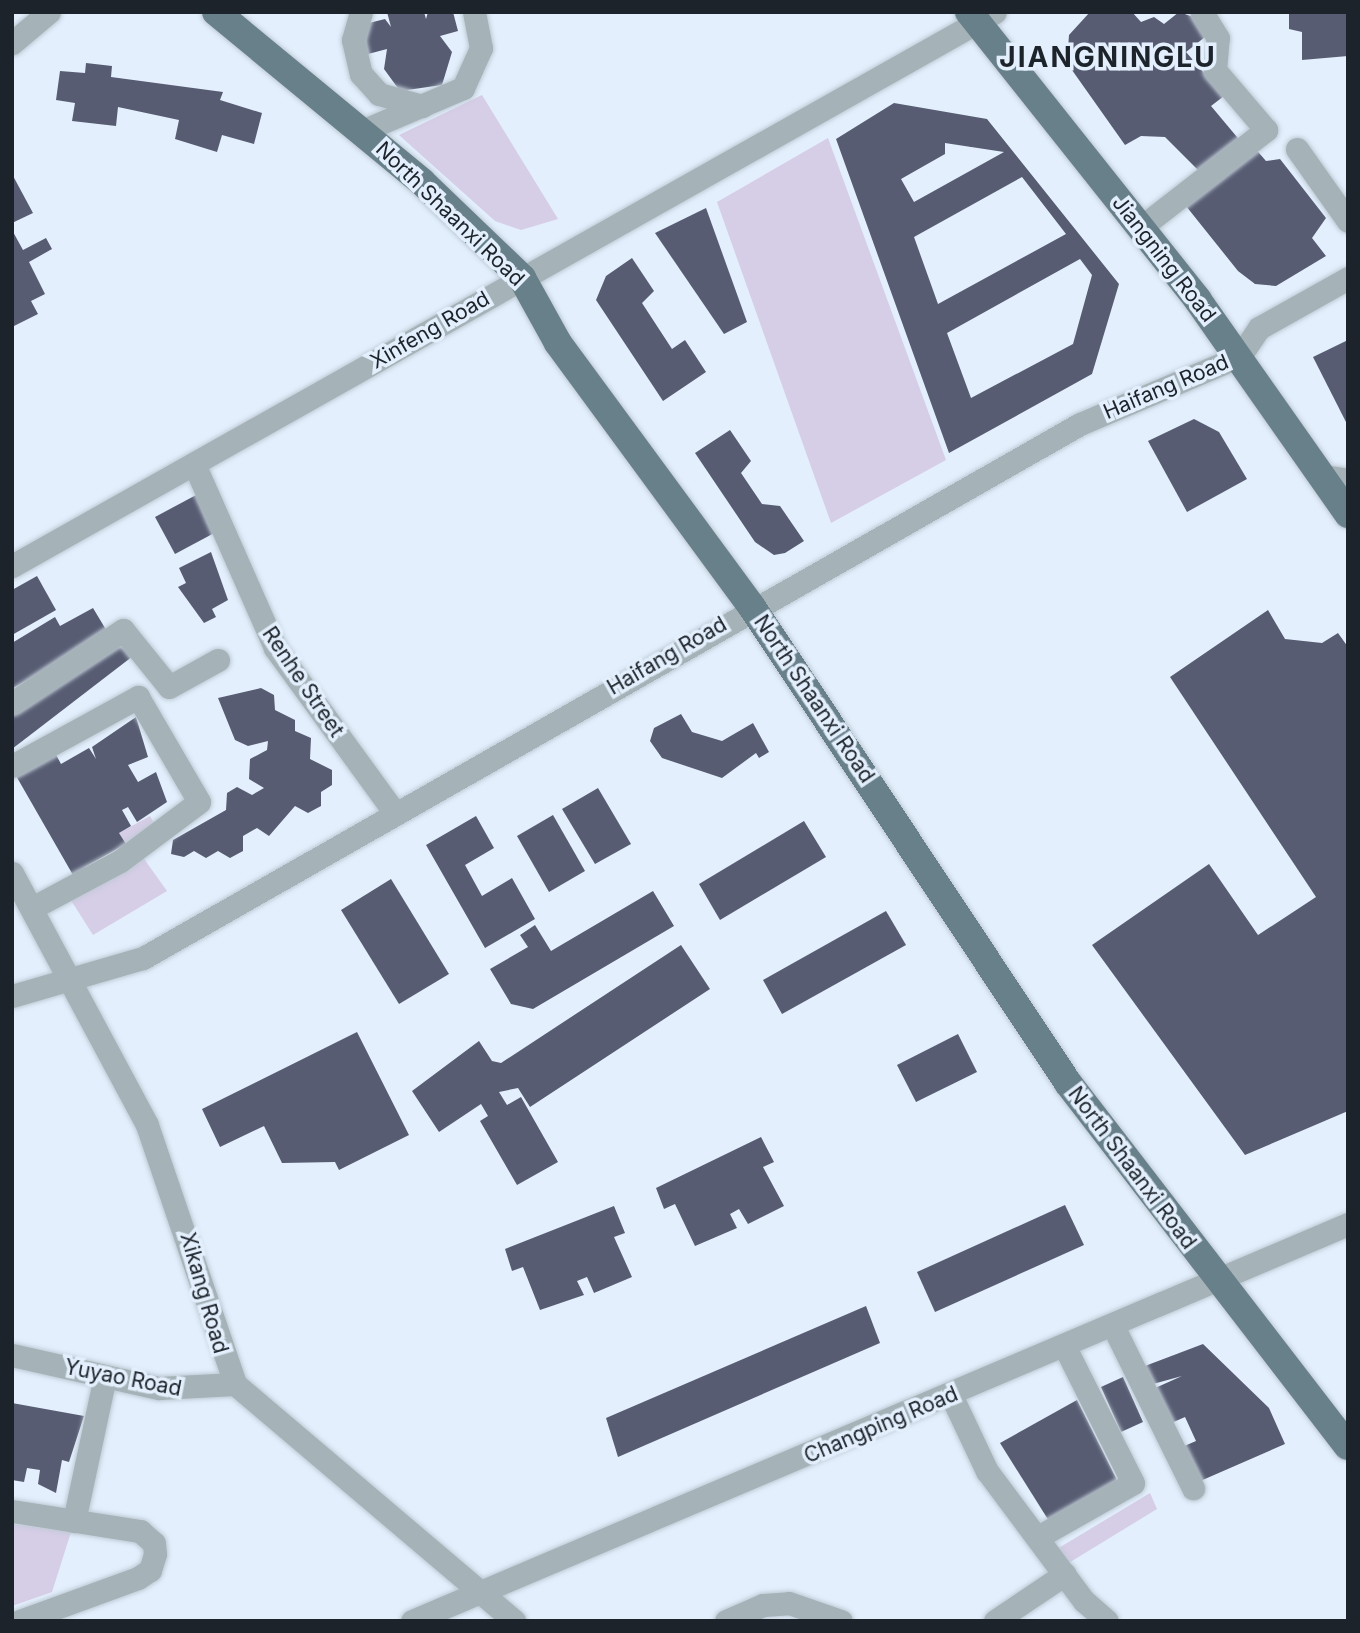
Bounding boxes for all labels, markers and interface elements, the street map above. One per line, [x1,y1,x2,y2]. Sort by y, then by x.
district label: JIANGNINGLU [1001,40,1215,74]
street label: North Shaanxi Road [370,137,530,291]
street label: Jiangning Road [1107,191,1221,327]
street label: Xinfeng Road [366,286,494,374]
street label: Haifang Road [1100,349,1232,425]
street label: North Shaanxi Road [749,610,879,788]
street label: Haifang Road [603,612,731,700]
street label: Renhe Street [257,622,349,742]
street label: North Shaanxi Road [1063,1082,1201,1254]
street label: Xikang Road [175,1230,233,1356]
street label: Yuyao Road [62,1354,184,1402]
street label: Changping Road [800,1381,962,1469]

